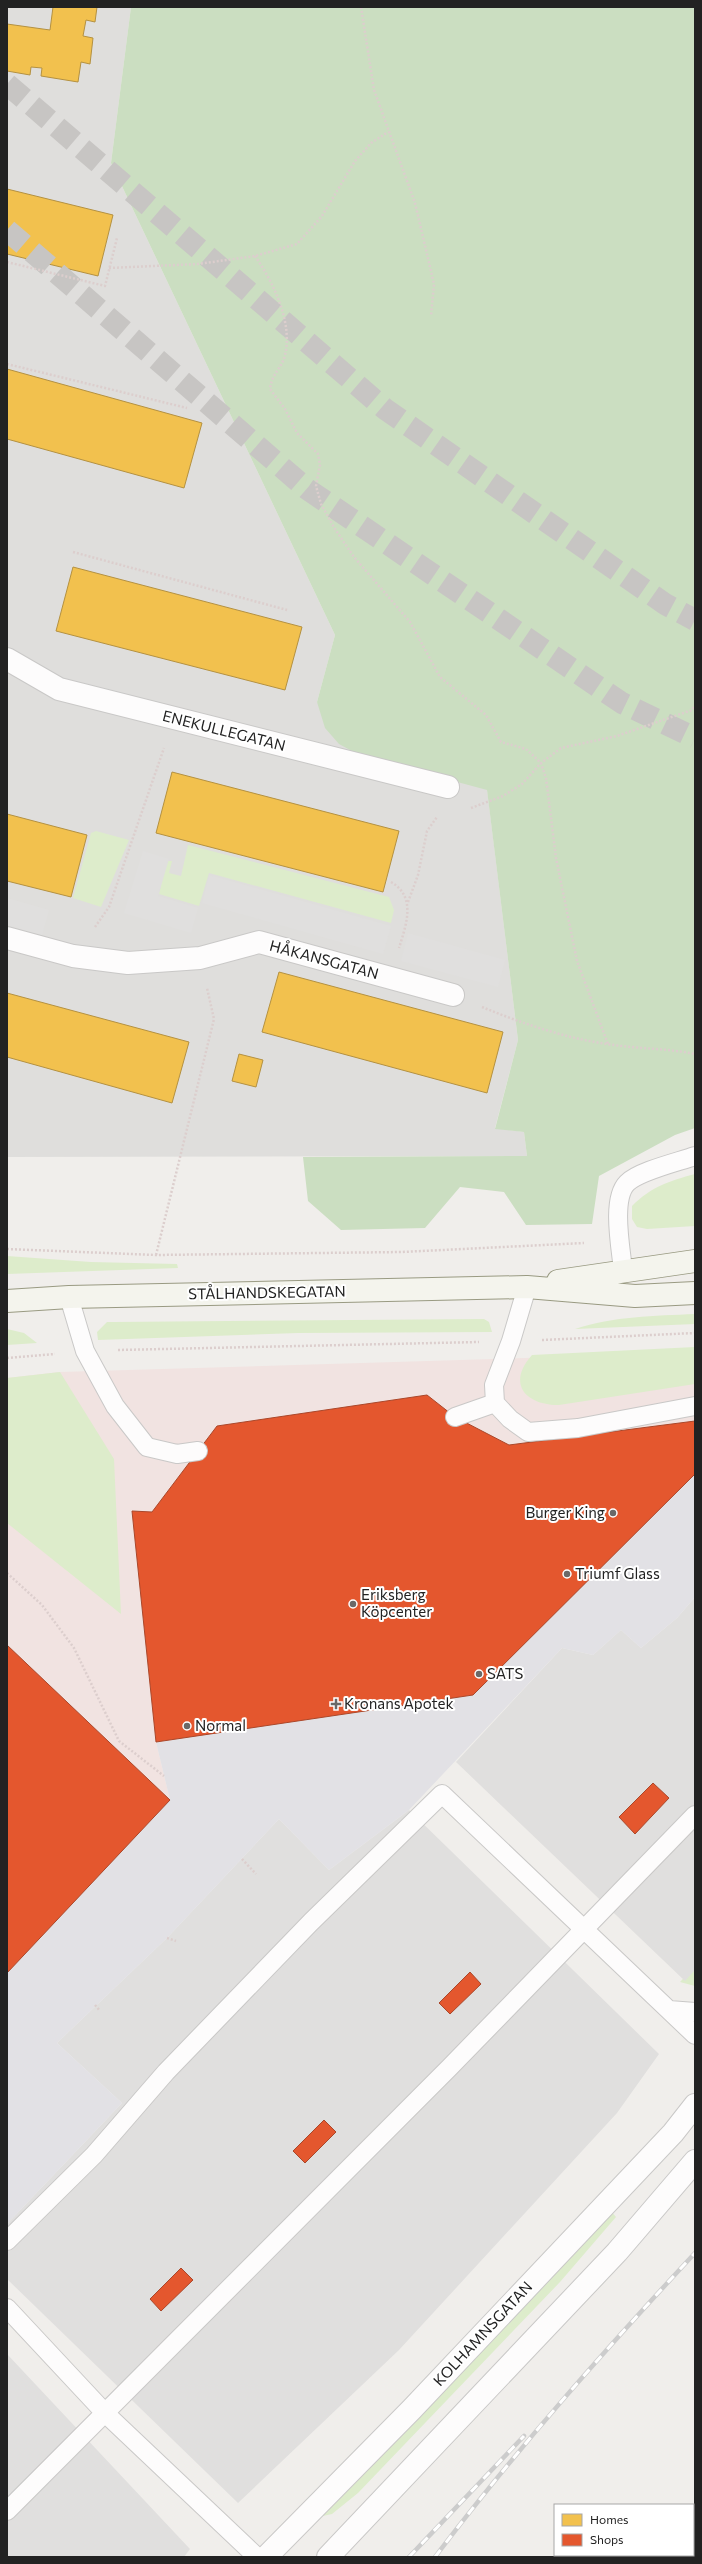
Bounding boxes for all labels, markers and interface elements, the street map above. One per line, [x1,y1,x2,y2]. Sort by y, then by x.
street label: ENEKULLEGATAN [161,706,288,754]
street label: HÅKANSGATAN [268,935,381,982]
street label: STÅLHANDSKEGATAN [188,1281,346,1302]
place label: Burger King [526,1503,605,1521]
marker: Burger King [608,1508,618,1518]
place label: Triumf Glass [575,1564,660,1582]
marker: Triumf Glass [562,1569,572,1579]
place label: Eriksberg Köpcenter [361,1585,432,1620]
marker: Eriksberg Köpcenter [348,1599,358,1609]
place label: SATS [487,1664,523,1682]
marker: SATS [474,1669,484,1679]
place label: Kronans Apotek [344,1694,454,1712]
marker: Kronans Apotek [331,1699,341,1709]
place label: Normal [195,1716,246,1734]
marker: Normal [182,1721,192,1731]
street label: KOLHAMNSGATAN [429,2277,535,2389]
legend [554,2504,694,2556]
text: Homes [590,2512,628,2526]
text: Shops [590,2532,624,2546]

